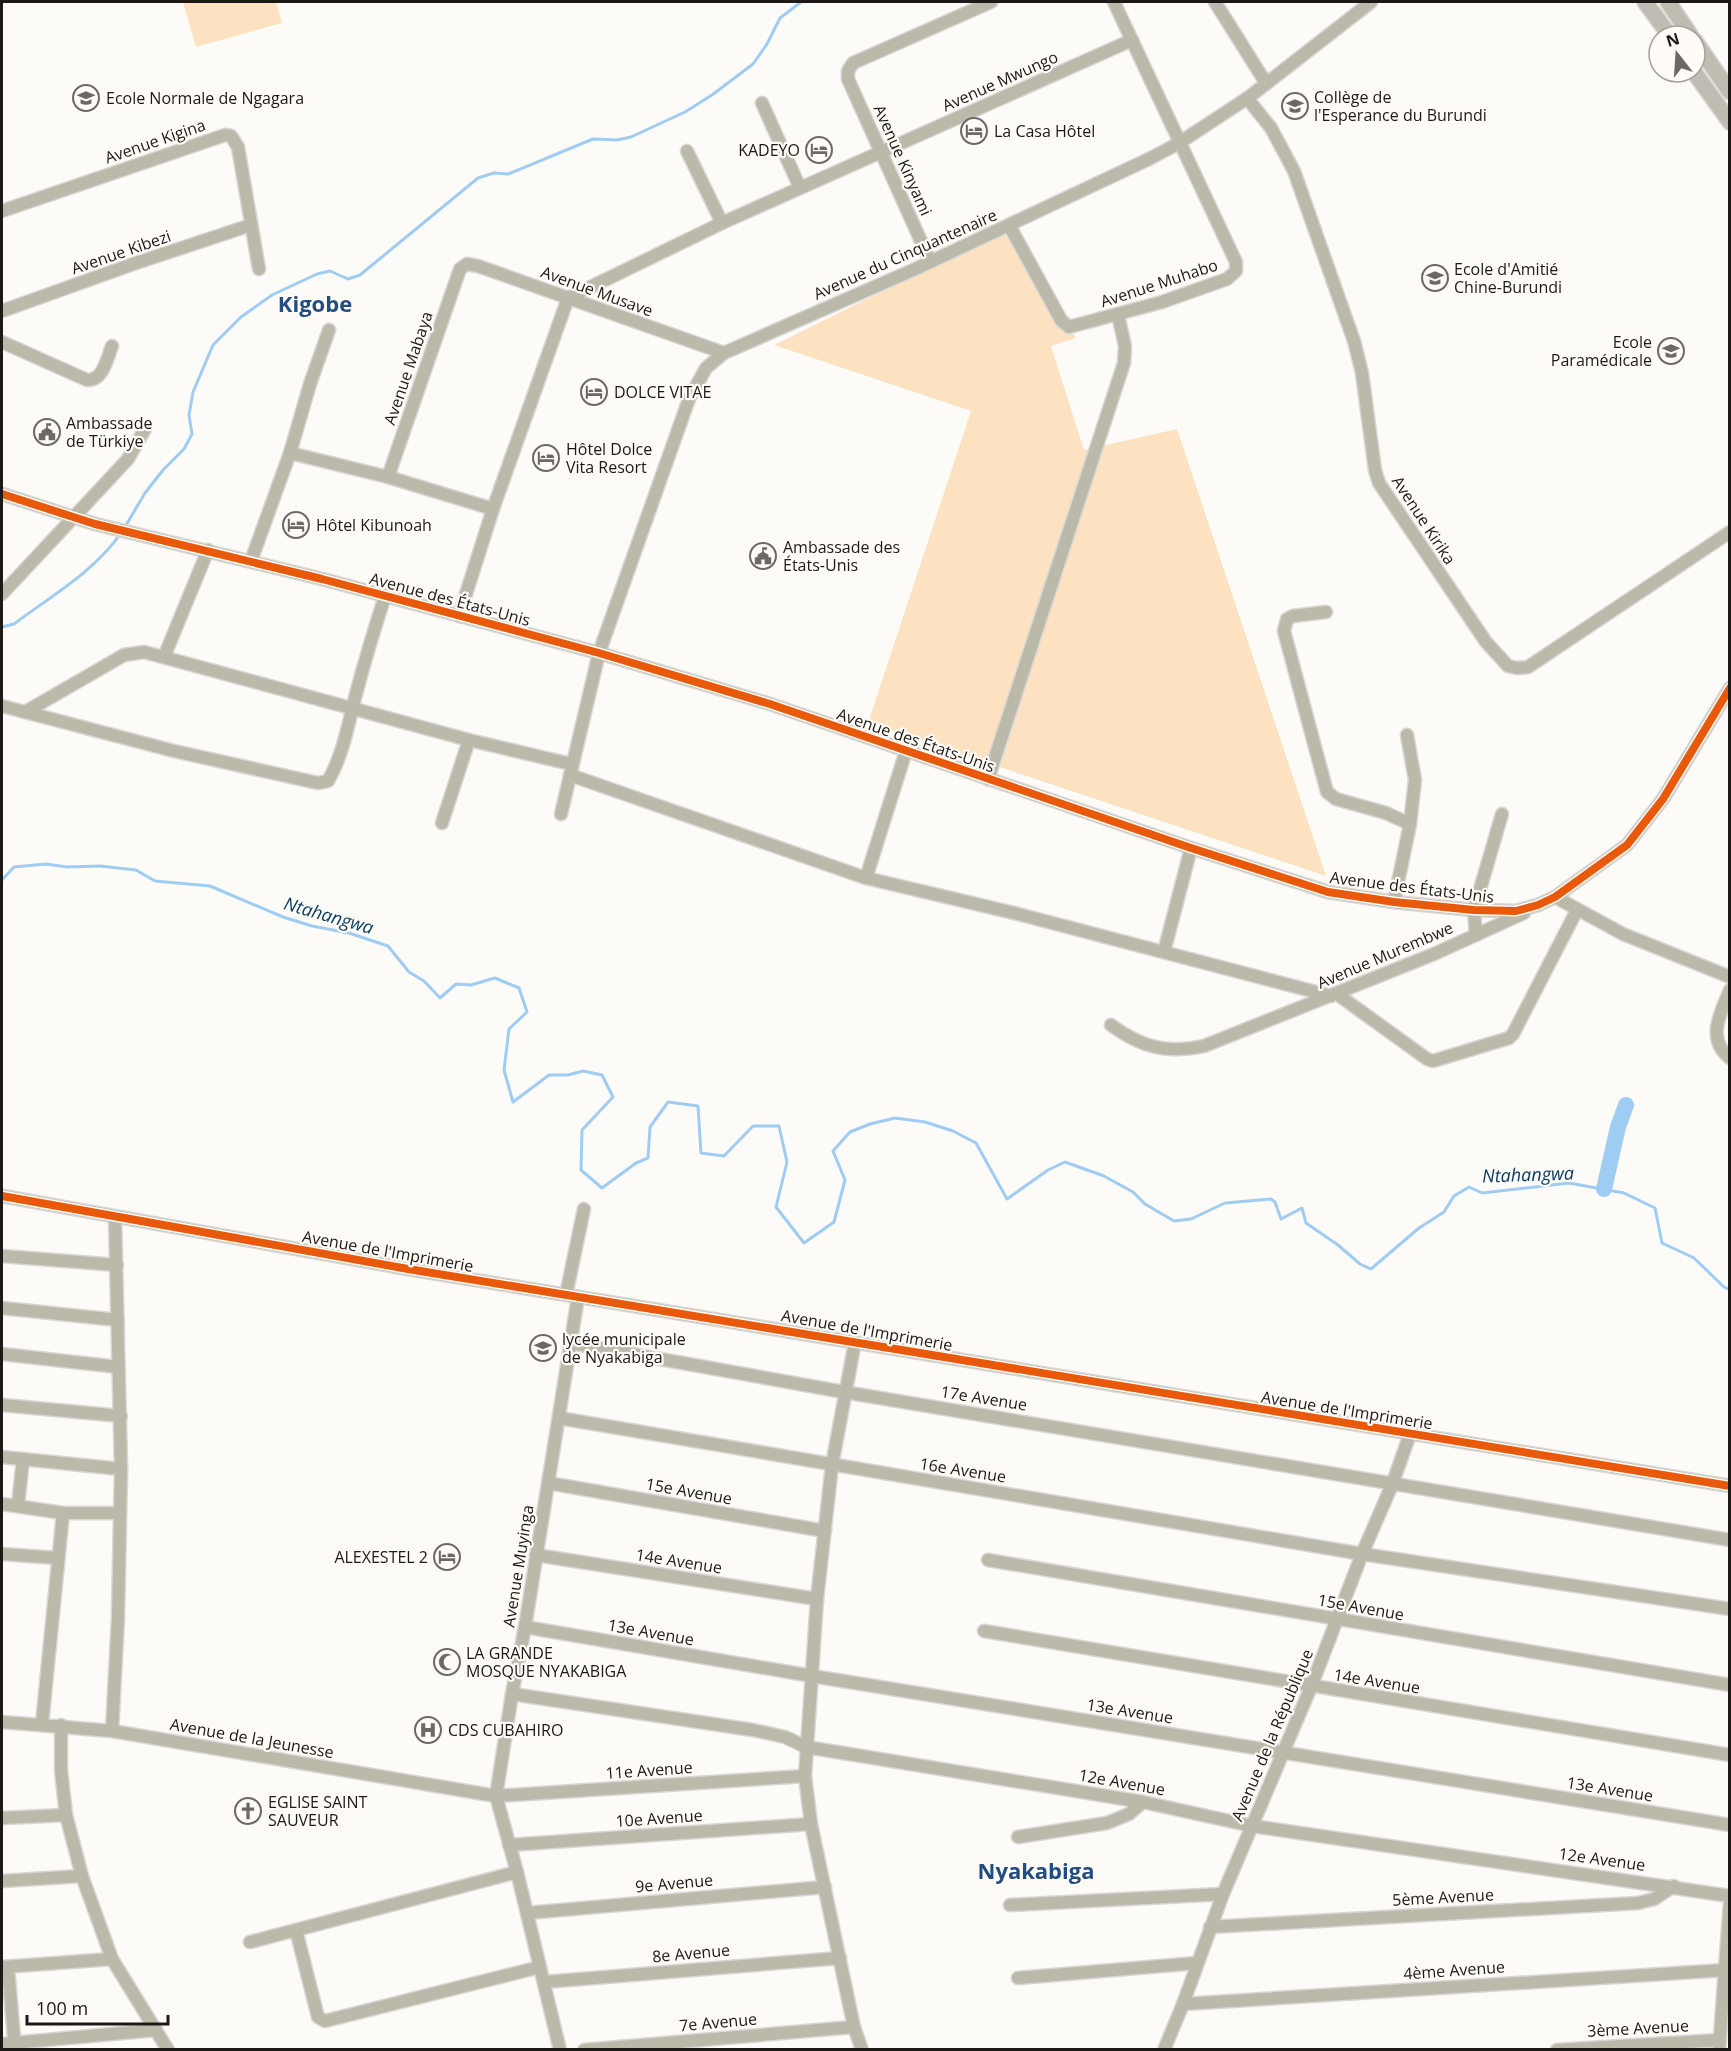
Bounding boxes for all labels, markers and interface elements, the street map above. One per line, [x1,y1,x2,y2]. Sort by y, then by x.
north arrow [1647,24,1707,84]
text: N [1663,27,1682,52]
street label: Avenue Mwungo [939,46,1061,116]
school or university icon: Ecole Normale de Ngagara [71,83,101,113]
place label: Collège de l'Esperance du Burundi [1314,86,1487,126]
place label: Ecole Normale de Ngagara [106,87,304,109]
school or university icon: Collège de l'Esperance du Burundi [1280,91,1310,121]
street label: Avenue Kinyami [869,101,937,219]
street label: Avenue Kigina [102,113,208,169]
hotel icon: La Casa Hôtel [959,116,989,146]
place label: La Casa Hôtel [994,120,1095,142]
hotel icon: KADEYO [804,135,834,165]
place label: KADEYO [738,139,800,161]
street label: Avenue du Cinquantenaire [810,204,1000,304]
street label: Avenue Kibezi [68,225,174,279]
street label: Avenue Muhabo [1097,254,1221,312]
place label: Ecole d'Amitié Chine-Burundi [1454,258,1562,298]
street label: Avenue Musave [538,261,656,321]
school or university icon: Ecole d'Amitié Chine-Burundi [1420,263,1450,293]
district label: Kigobe [278,288,352,318]
street label: Avenue Mabaya [378,308,438,428]
place label: Ecole Paramédicale [1551,331,1652,371]
school or university icon: Ecole Paramédicale [1656,336,1686,366]
hotel icon: DOLCE VITAE [579,377,609,407]
place label: DOLCE VITAE [614,381,711,403]
place label: Ambassade de Türkiye [66,412,153,452]
public building icon: Ambassade de Türkiye [32,417,62,447]
place label: Hôtel Dolce Vita Resort [566,438,652,478]
hotel icon: Hôtel Dolce Vita Resort [531,443,561,473]
street label: Avenue Kirika [1387,471,1461,569]
hotel icon: Hôtel Kibunoah [281,510,311,540]
place label: Hôtel Kibunoah [316,514,432,536]
place label: Ambassade des États-Unis [783,536,900,576]
public building icon: Ambassade des États-Unis [748,541,778,571]
street label: Avenue des États-Unis [367,567,533,631]
street label: Avenue des États-Unis [834,703,998,777]
street label: Avenue des États-Unis [1329,866,1495,908]
water label: Ntahangwa [281,891,377,939]
street label: Avenue Murembwe [1314,916,1456,994]
water label: Ntahangwa [1482,1160,1574,1188]
street label: Avenue de l'Imprimerie [301,1225,475,1277]
street label: Avenue de l'Imprimerie [780,1304,954,1356]
place label: lycée municipale de Nyakabiga [562,1328,686,1368]
school or university icon: lycée municipale de Nyakabiga [528,1333,558,1363]
street label: 17e Avenue [939,1380,1029,1416]
street label: Avenue de l'Imprimerie [1260,1386,1434,1434]
street label: 16e Avenue [918,1452,1008,1488]
street label: 15e Avenue [644,1473,734,1509]
street label: Avenue Muyinga [497,1503,539,1629]
hotel icon: ALEXESTEL 2 [432,1542,462,1572]
street label: 14e Avenue [634,1543,724,1579]
place label: ALEXESTEL 2 [334,1546,428,1568]
street label: 15e Avenue [1316,1589,1406,1625]
street label: 13e Avenue [606,1614,696,1650]
place label: LA GRANDE MOSQUE NYAKABIGA [466,1642,627,1682]
street label: Avenue de la République [1226,1646,1318,1824]
mosque icon: LA GRANDE MOSQUE NYAKABIGA [432,1647,462,1677]
street label: 14e Avenue [1332,1663,1422,1699]
street label: 13e Avenue [1085,1693,1175,1729]
street label: Avenue de la Jeunesse [168,1713,336,1763]
hospital icon: CDS CUBAHIRO [413,1715,443,1745]
place label: CDS CUBAHIRO [448,1719,563,1741]
street label: 11e Avenue [605,1756,693,1784]
street label: 12e Avenue [1077,1764,1167,1800]
street label: 13e Avenue [1565,1771,1655,1807]
place label: EGLISE SAINT SAUVEUR [268,1791,368,1831]
church icon: EGLISE SAINT SAUVEUR [233,1796,263,1826]
street label: 10e Avenue [615,1804,703,1832]
street label: 12e Avenue [1557,1842,1647,1876]
district label: Nyakabiga [978,1855,1094,1885]
street label: 9e Avenue [634,1869,714,1897]
street label: 5ème Avenue [1392,1883,1494,1911]
street label: 8e Avenue [651,1939,731,1967]
street label: 4ème Avenue [1402,1955,1506,1985]
scale bar [27,1988,168,2026]
text: 100 m [36,1996,88,2020]
street label: 7e Avenue [678,2008,758,2036]
street label: 3ème Avenue [1587,2014,1689,2042]

